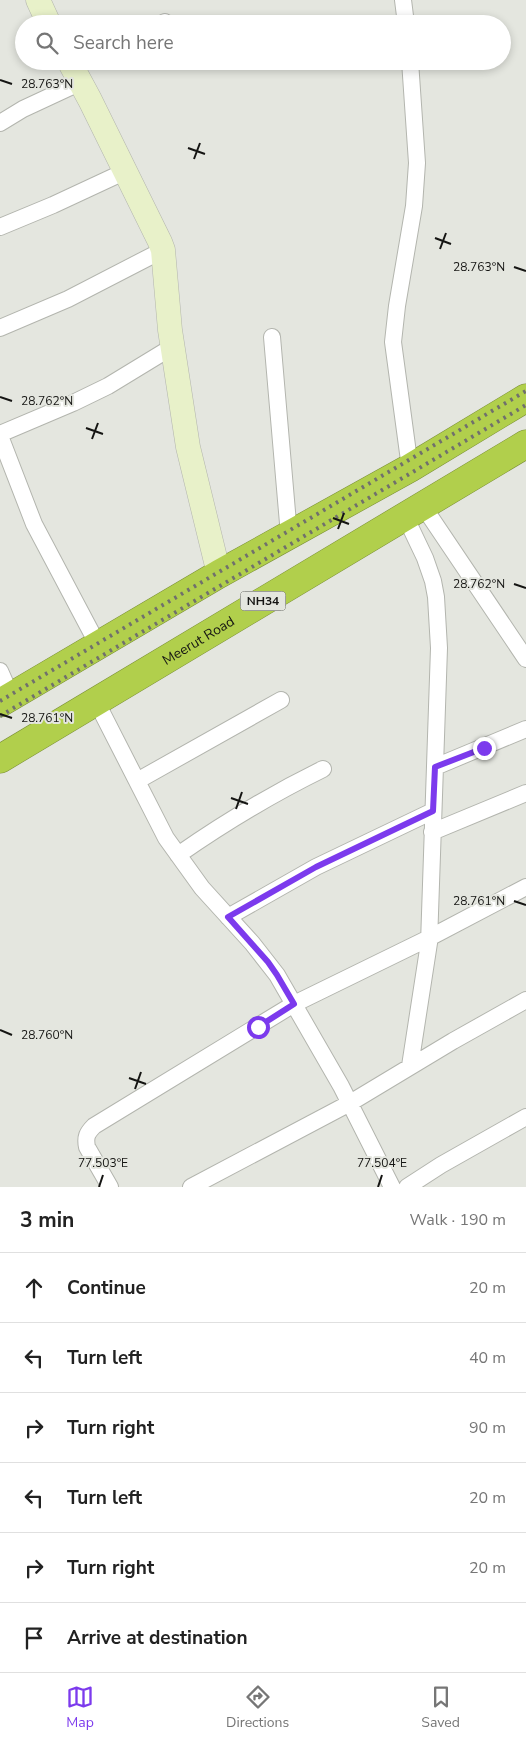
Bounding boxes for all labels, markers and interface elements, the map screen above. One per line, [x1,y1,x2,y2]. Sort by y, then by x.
search box [15,15,511,70]
icon: search [33,29,61,57]
text: Search here [73,30,174,56]
text: 28.763°N [21,76,73,92]
text: 28.763°N [453,259,505,275]
text: 28.762°N [21,393,73,409]
text: 28.762°N [453,576,505,592]
road number: NH34 [240,592,286,610]
street label: Meerut Road [159,612,238,670]
text: 28.761°N [21,710,73,726]
route end [473,737,496,760]
text: 28.761°N [453,893,505,909]
route start [247,1016,270,1039]
text: 28.760°N [21,1027,73,1043]
text: 77.503°E [78,1155,128,1171]
text: 77.504°E [357,1155,407,1171]
text: 3 min [20,1206,74,1234]
text: Walk · 190 m [410,1209,506,1231]
icon: ahead [20,1274,48,1302]
text: Continue [67,1275,146,1301]
text: 20 m [469,1277,506,1299]
icon: left [20,1344,48,1372]
text: Turn left [67,1345,142,1371]
text: 40 m [469,1347,506,1369]
icon: right [20,1414,48,1442]
text: Turn right [67,1415,154,1441]
text: 90 m [469,1417,506,1439]
icon: left [20,1484,48,1512]
text: Turn left [67,1485,142,1511]
text: 20 m [469,1487,506,1509]
icon: right [20,1554,48,1582]
text: Turn right [67,1555,154,1581]
text: 20 m [469,1557,506,1579]
icon: arrive [20,1624,48,1652]
text: Arrive at destination [67,1625,248,1651]
tab: Map [66,1683,94,1732]
tab: Directions [226,1683,289,1732]
tab: Saved [421,1683,460,1732]

